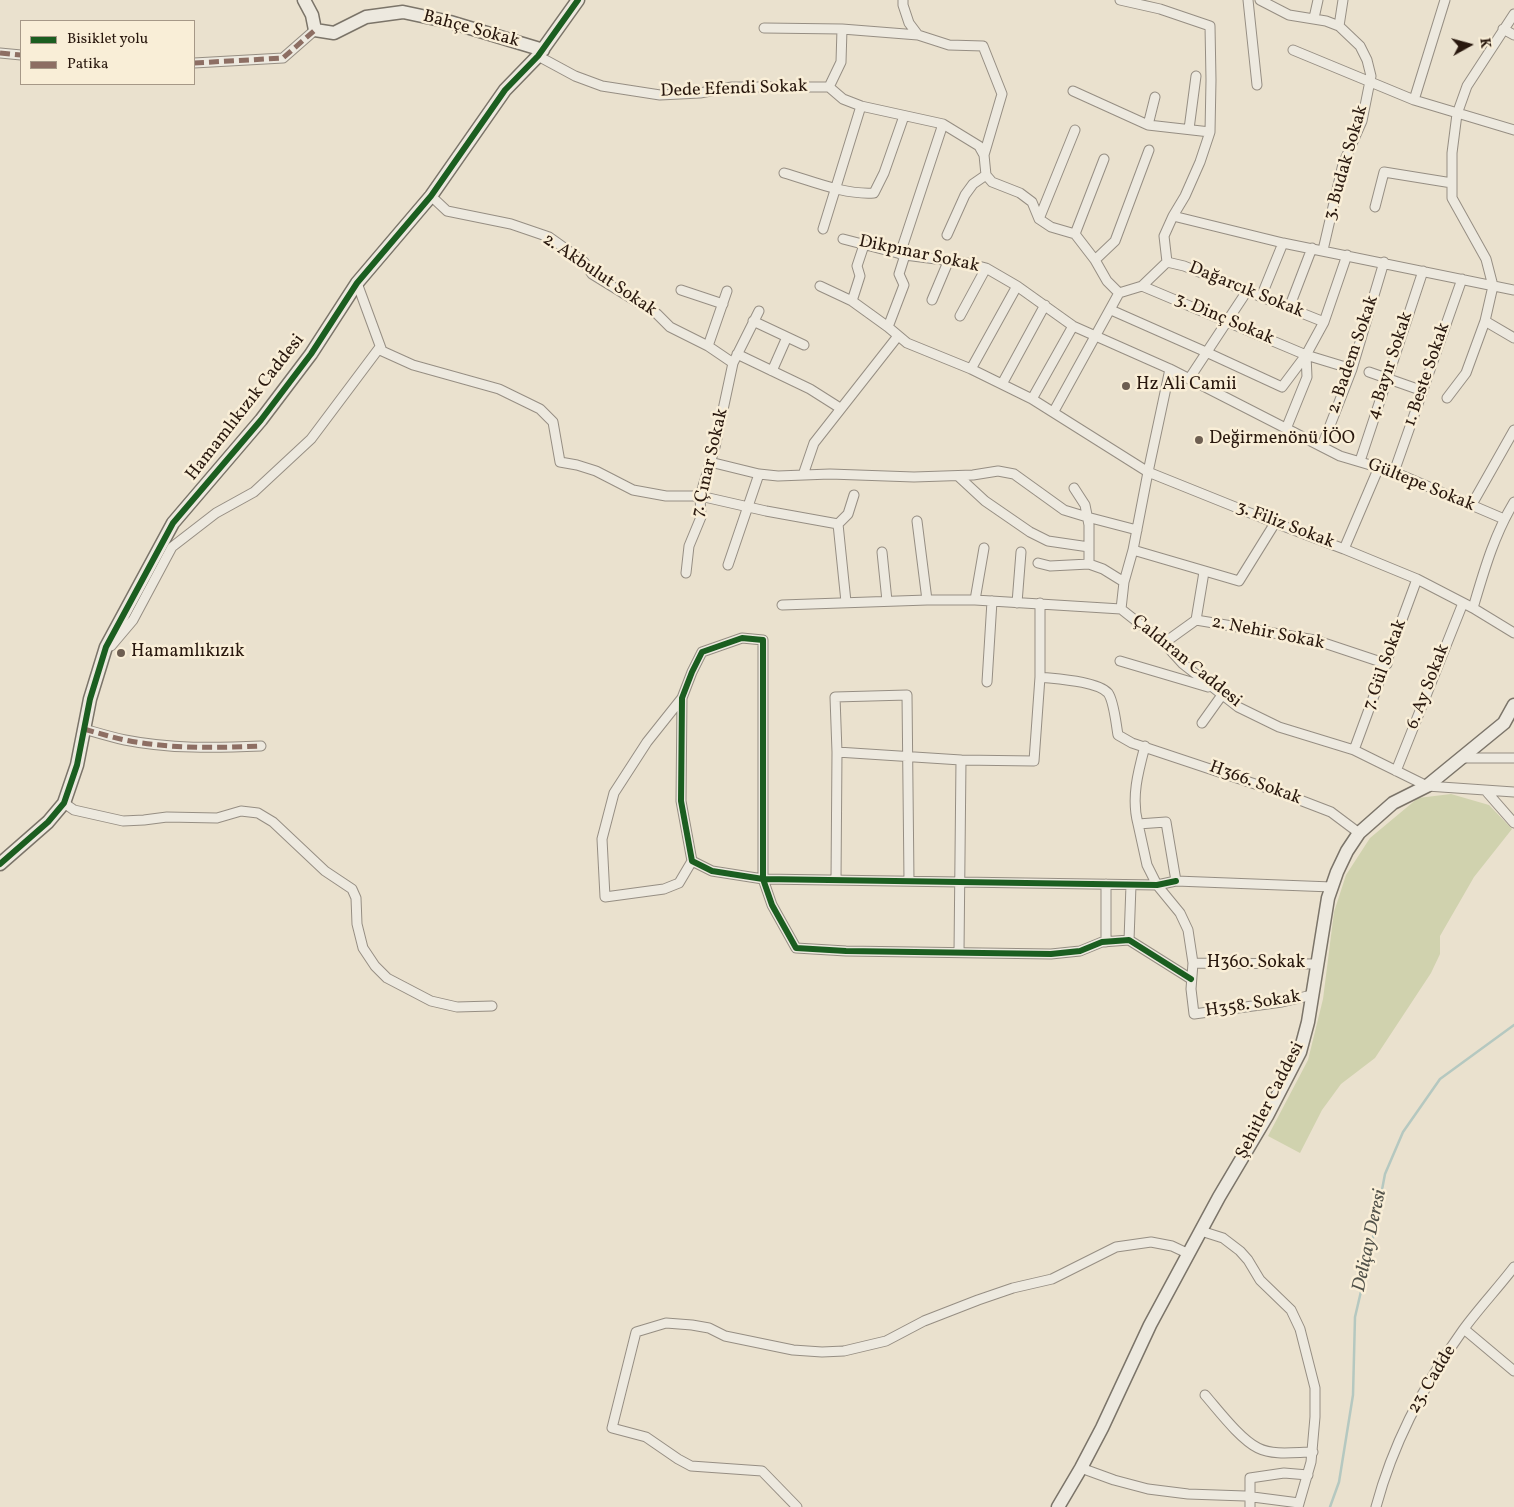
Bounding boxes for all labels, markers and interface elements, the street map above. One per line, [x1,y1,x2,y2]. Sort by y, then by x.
street label: Bahçe Sokak [420,7,522,53]
legend [20,20,195,85]
north arrow [1444,20,1494,70]
text: Bisiklet yolu [67,29,148,50]
text: K [1474,37,1494,49]
text: Patika [67,54,108,75]
street label: Dede Efendi Sokak [660,77,808,103]
street label: 3. Budak Sokak [1320,103,1374,223]
street label: 2. Akbulut Sokak [538,230,660,322]
street label: Dikpınar Sokak [857,232,981,278]
street label: Dağarcık Sokak [1185,258,1307,324]
street label: 3. Dinç Sokak [1171,289,1277,351]
street label: 2. Badem Sokak [1324,293,1384,417]
street label: 4. Bayır Sokak [1363,309,1419,423]
street label: 1. Beste Sokak [1400,320,1456,430]
street label: Hamamlıkızık Caddesi [182,330,310,486]
place label: Hz Ali Camii [1136,375,1237,397]
marker: Hz Ali Camii [1120,380,1132,392]
street label: 7. Çınar Sokak [688,407,734,519]
place label: Değirmenönü İÖO [1209,429,1355,451]
marker: Değirmenönü İÖO [1193,434,1205,446]
street label: Gültepe Sokak [1364,455,1478,517]
street label: 3. Filiz Sokak [1233,497,1337,555]
street label: Çaldıran Caddesi [1127,611,1245,713]
street label: 2. Nehir Sokak [1210,612,1326,656]
street label: 7. Gül Sokak [1360,617,1412,713]
street label: 6. Ay Sokak [1403,641,1455,733]
place label: Hamamlıkızık [131,642,245,664]
marker: Hamamlıkızık [115,647,127,659]
street label: H366. Sokak [1206,757,1304,811]
street label: H360. Sokak [1207,953,1305,975]
street label: H358. Sokak [1204,987,1302,1023]
street label: Şehitler Caddesi [1232,1039,1310,1163]
water label: Deliçay Deresi [1349,1188,1393,1294]
street label: 23. Cadde [1404,1342,1462,1418]

